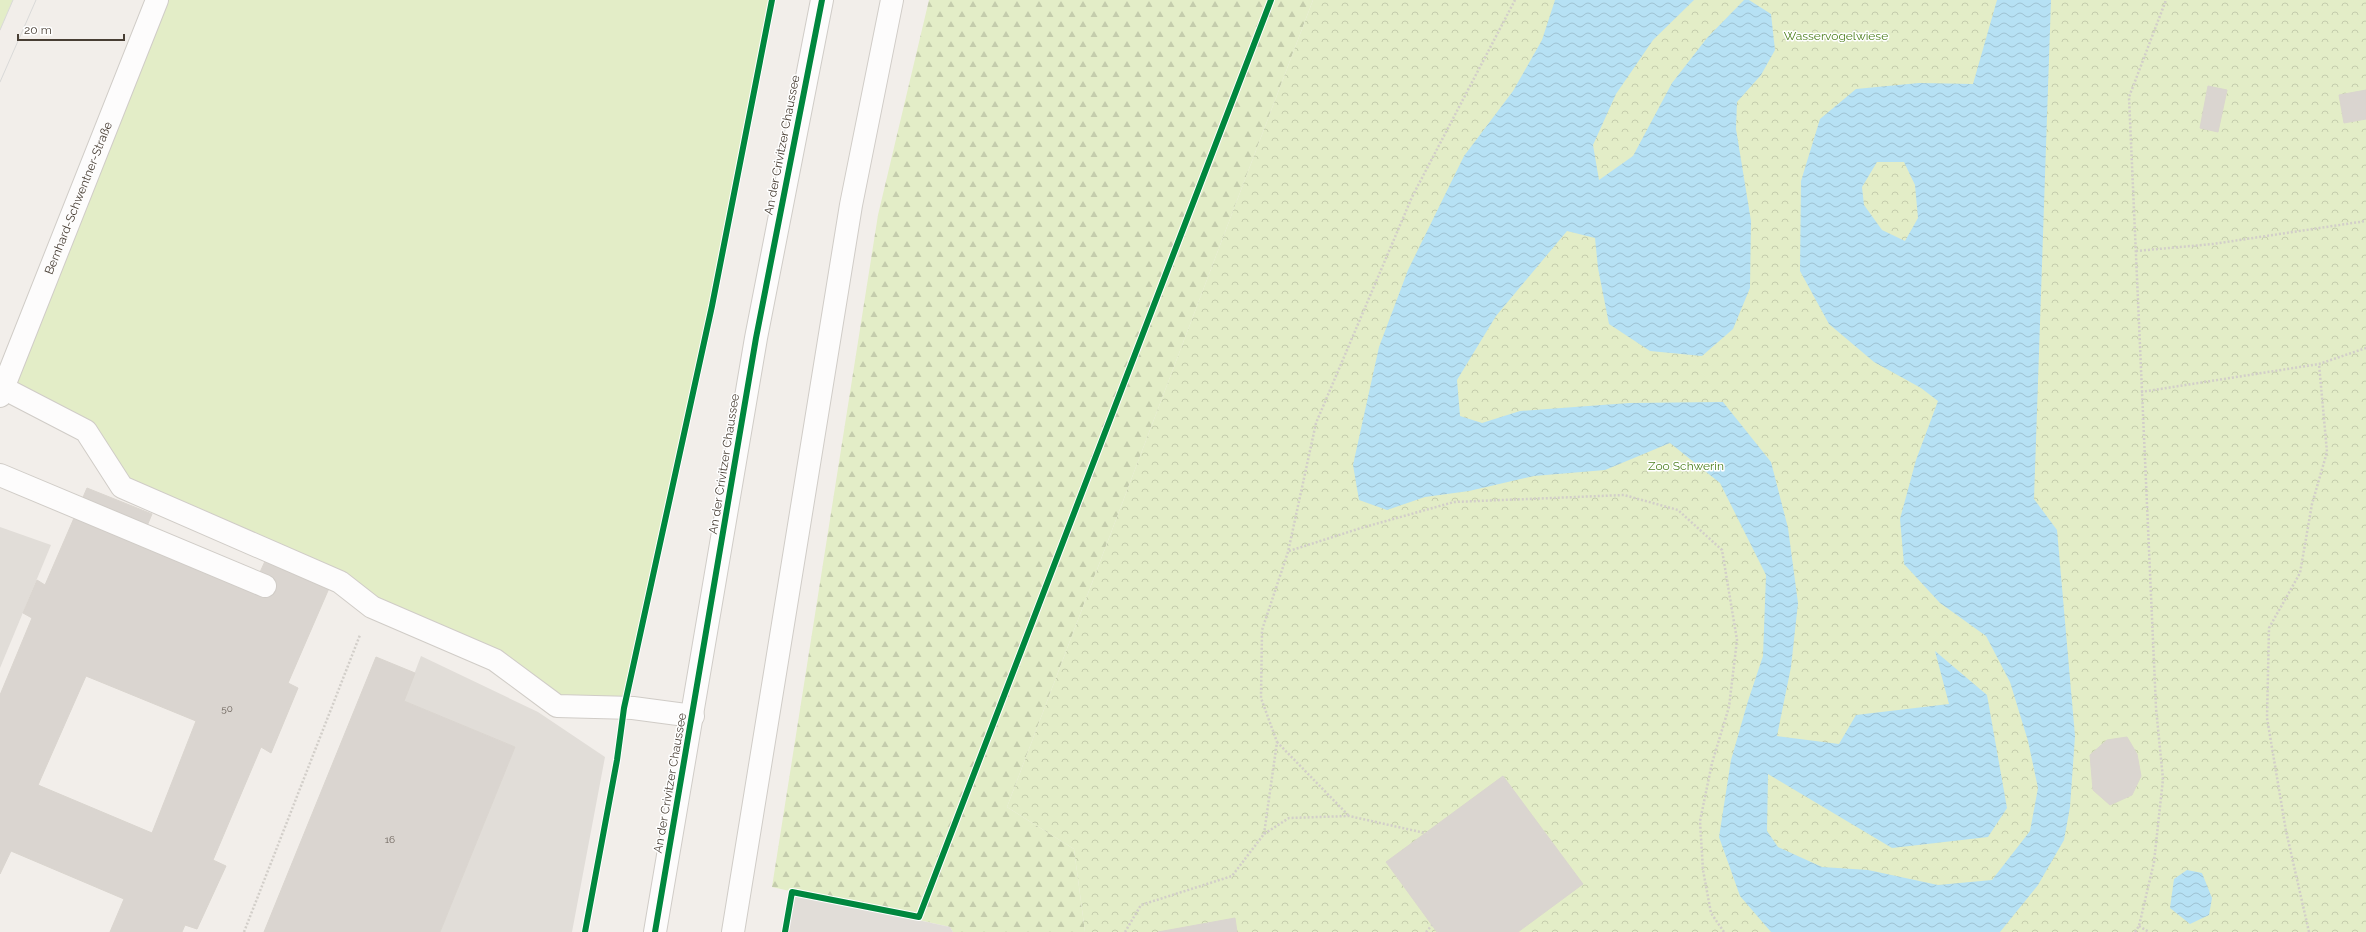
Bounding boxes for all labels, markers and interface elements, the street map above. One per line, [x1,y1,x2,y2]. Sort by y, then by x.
scale bar [18,16,124,42]
text: 20 m [24,23,52,37]
park label: Wasservogelwiese [1784,29,1888,43]
street label: An der Crivitzer Chaussee [762,74,802,216]
street label: Bernhard-Schwentner-Straße [42,120,115,276]
street label: An der Crivitzer Chaussee [706,393,742,535]
park label: Zoo Schwerin [1648,459,1724,473]
house number: 50 [221,703,233,714]
street label: An der Crivitzer Chaussee [651,712,689,854]
house number: 16 [385,834,395,845]

